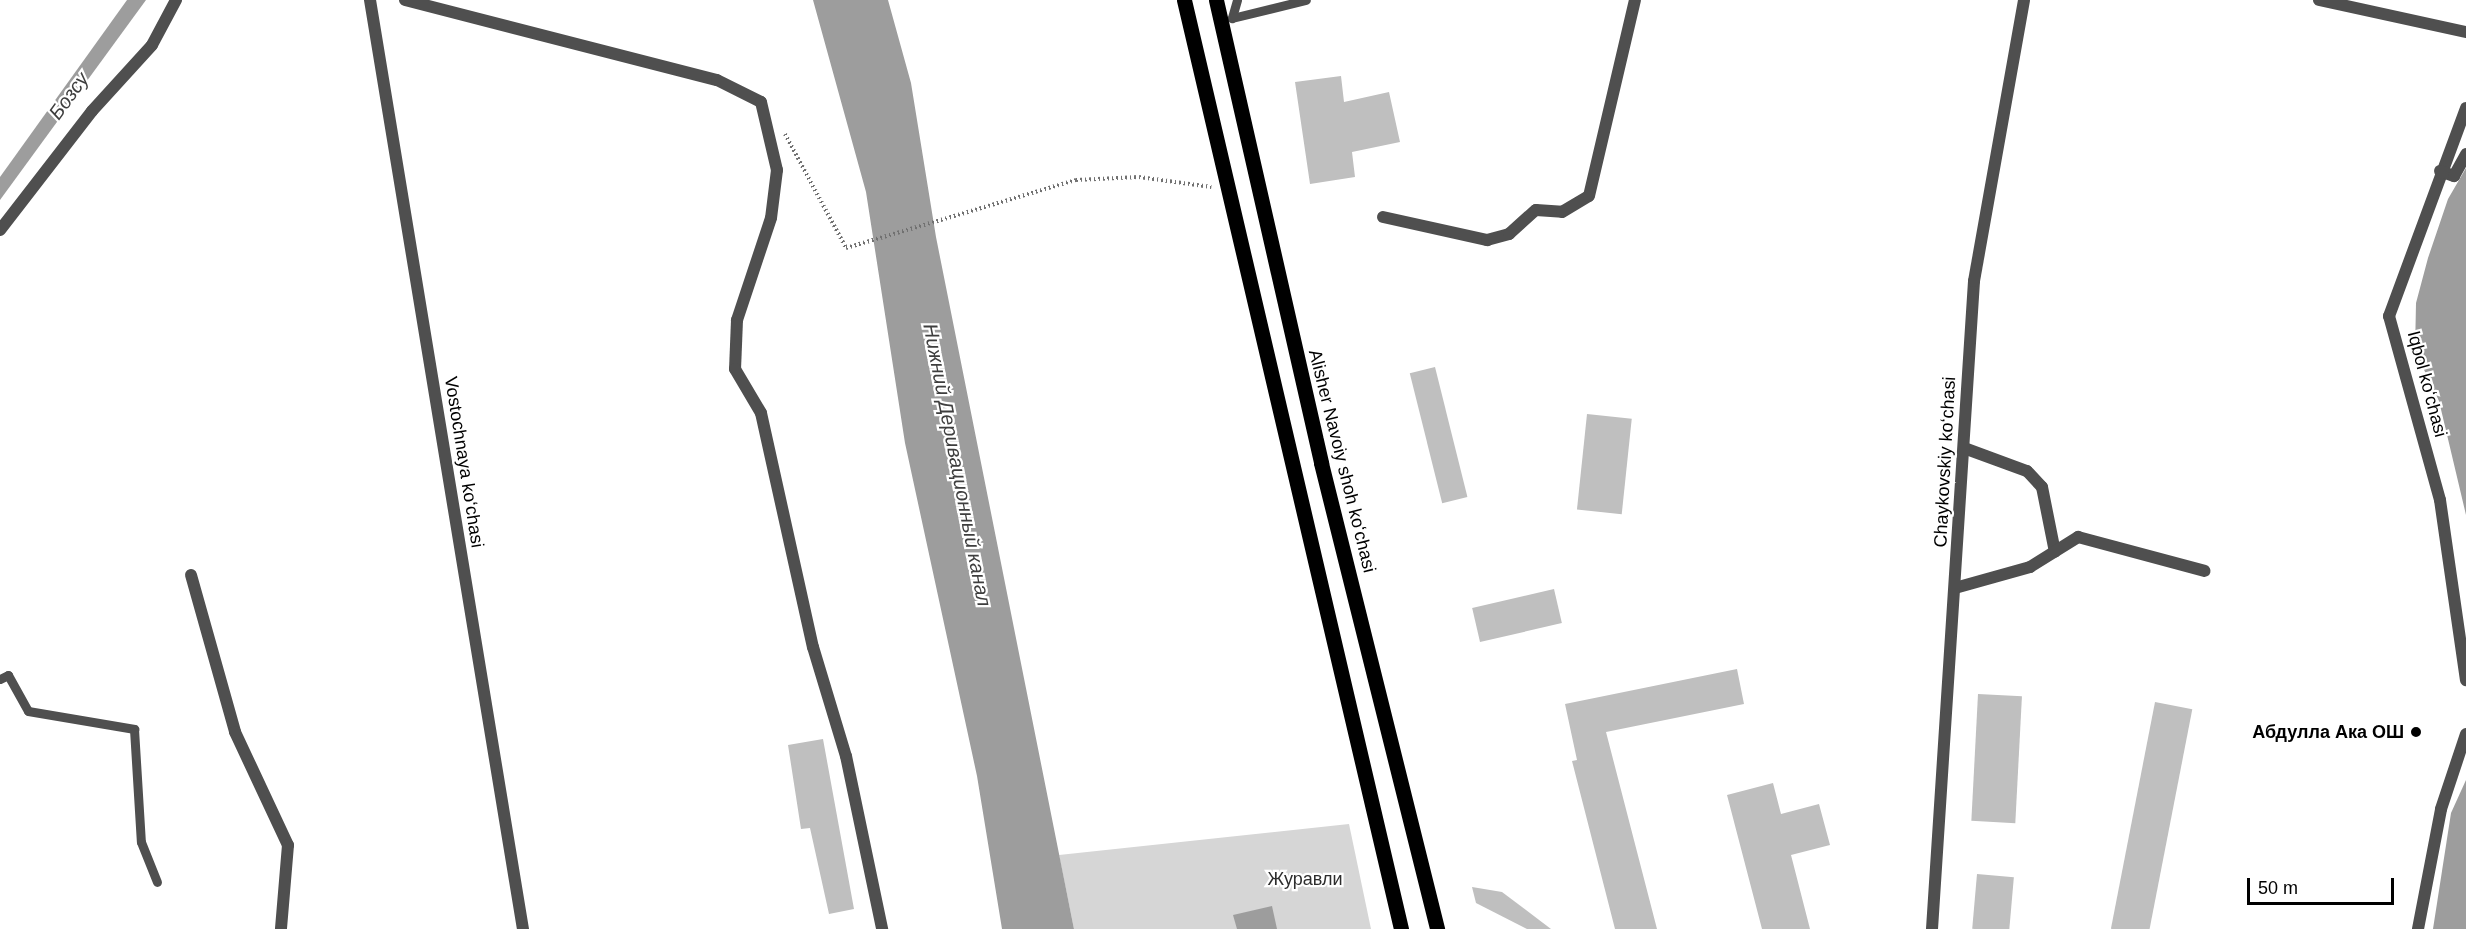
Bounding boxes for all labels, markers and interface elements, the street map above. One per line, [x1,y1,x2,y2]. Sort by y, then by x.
water label: Бозсу [44,68,94,124]
water label: Нижний Деривационный канал [918,322,996,608]
street label: Iqbol koʻchasi [2402,329,2452,439]
street label: Alisher Navoiy shoh koʻchasi [1304,347,1380,575]
street label: Vostochnaya ko‘chasi [440,375,488,549]
street label: Chaykovskiy ko‘chasi [1930,376,1960,548]
place label: Абдулла Ака ОШ [2252,721,2404,743]
marker: Абдулла Ака ОШ [2409,725,2423,739]
scale bar [2250,866,2397,904]
park label: Журавли [1268,868,1342,890]
text: 50 m [2258,878,2298,898]

